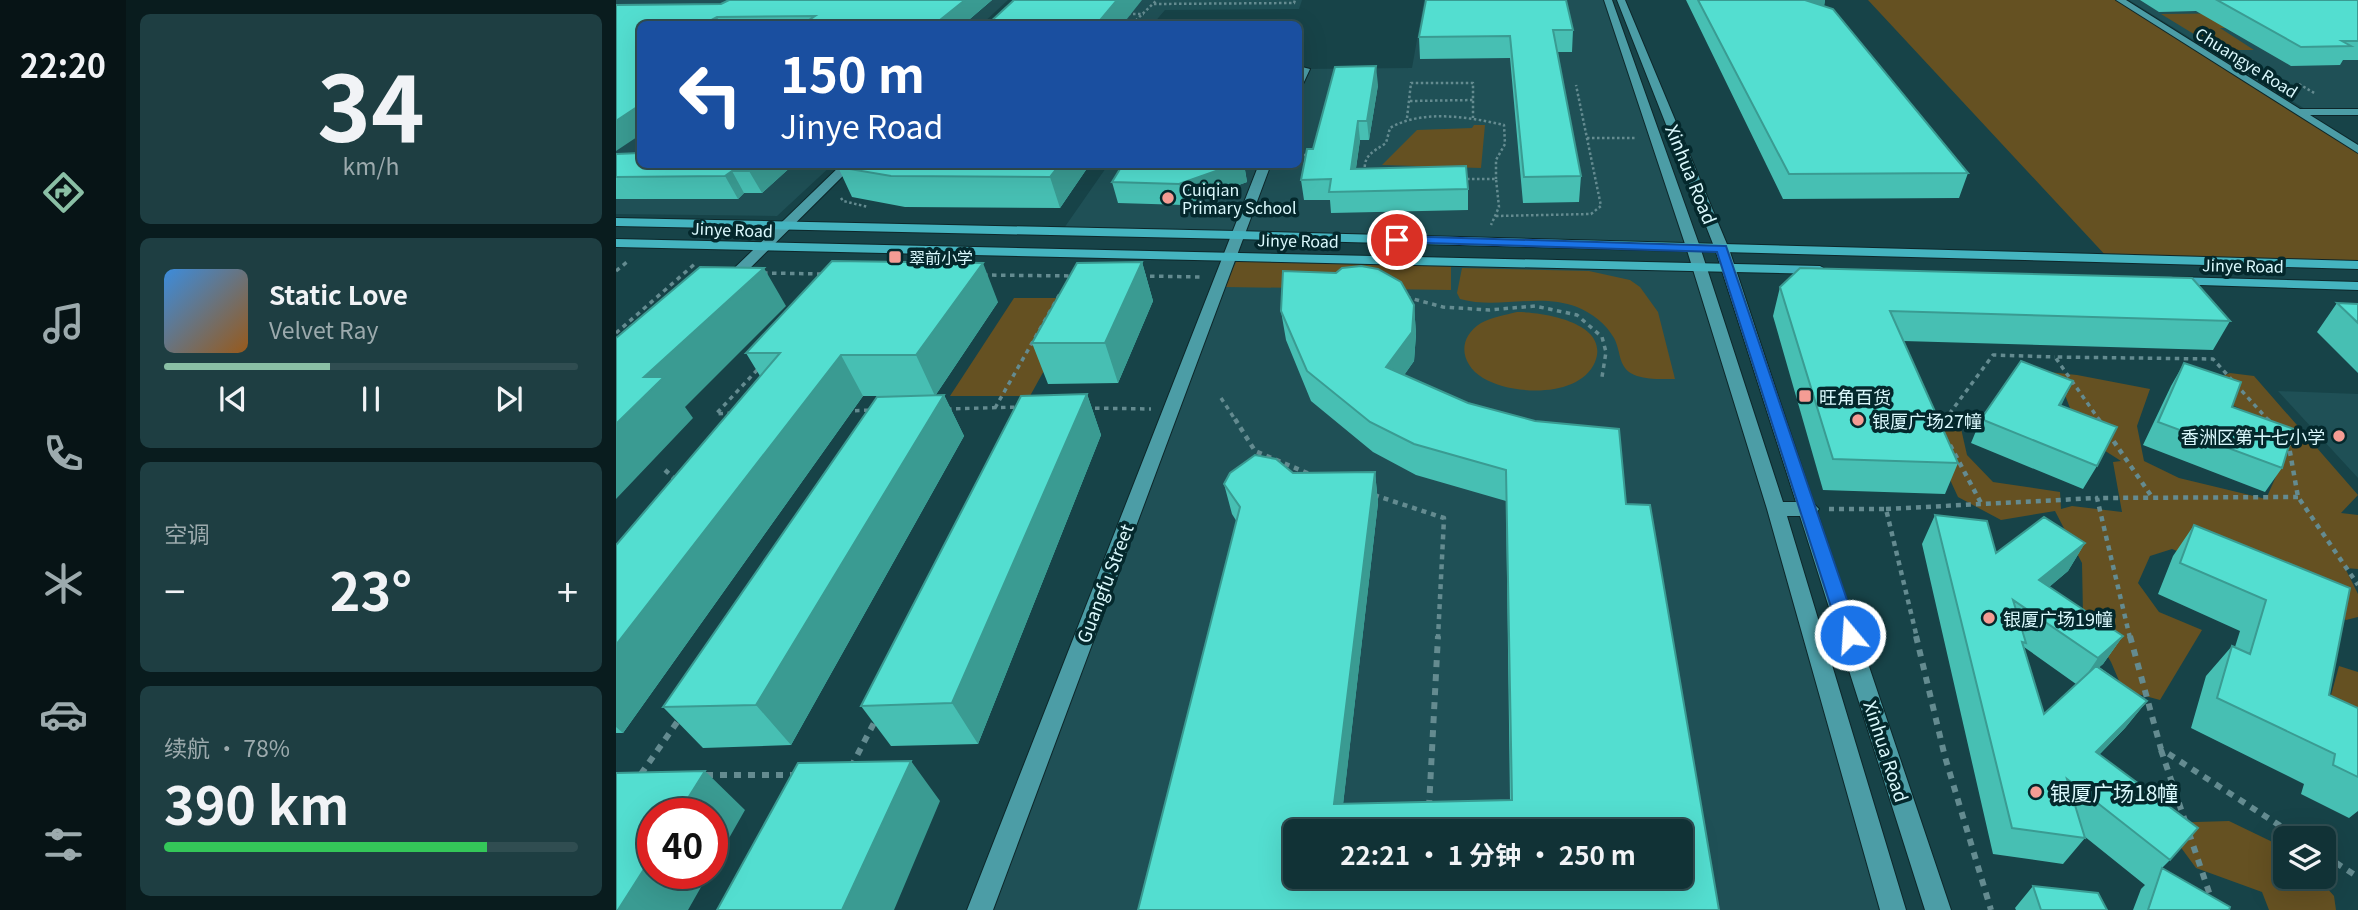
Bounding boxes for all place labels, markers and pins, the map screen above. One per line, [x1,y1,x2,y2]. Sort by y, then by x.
place label: Cuiqian Primary School [1182,177,1296,219]
marker: Cuiqian Primary School [1160,190,1176,206]
pin [1367,210,1427,270]
place label: 翠前小学 [909,245,973,269]
marker: 翠前小学 [887,249,903,265]
place label: 旺角百货 [1819,383,1891,409]
marker: 旺角百货 [1797,388,1813,404]
place label: 银厦广场27幢 [1872,407,1982,433]
marker: 银厦广场27幢 [1850,412,1866,428]
place label: 香洲区第十七小学 [2181,423,2325,449]
marker: 香洲区第十七小学 [2331,428,2347,444]
place label: 银厦广场19幢 [2003,605,2113,631]
marker: 银厦广场19幢 [1981,610,1997,626]
place label: 银厦广场18幢 [2050,777,2178,807]
marker: 银厦广场18幢 [2028,784,2044,800]

